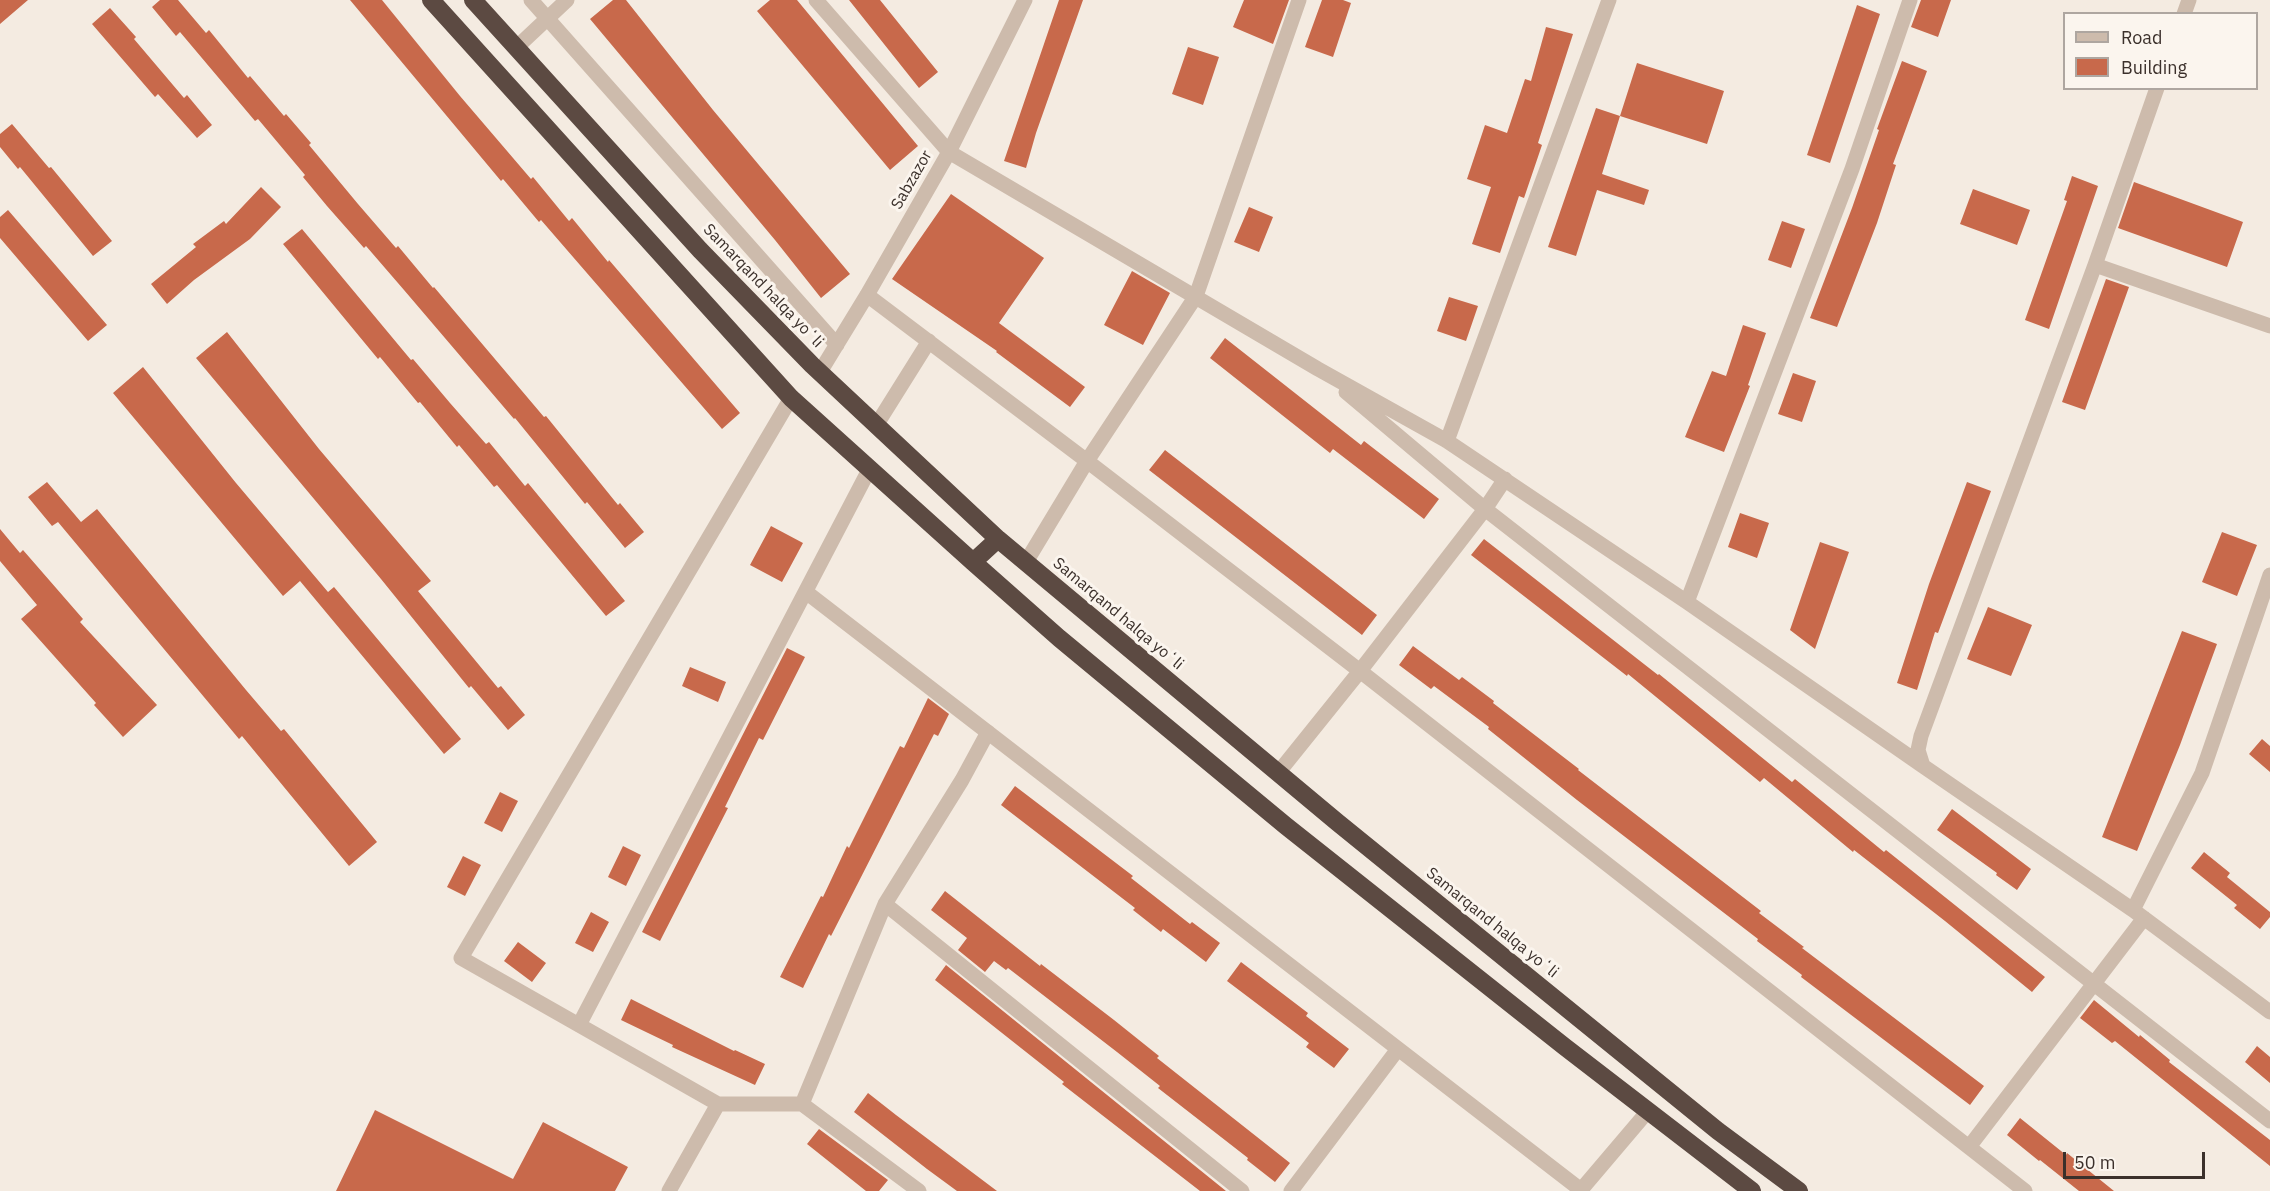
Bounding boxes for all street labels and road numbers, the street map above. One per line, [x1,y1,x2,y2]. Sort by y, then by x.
street label: Sabzazor [887,147,937,213]
street label: Samarqand halqa yoʻli [699,220,827,352]
street label: Samarqand halqa yoʻli [1049,554,1187,674]
street label: Samarqand halqa yoʻli [1422,864,1562,982]

